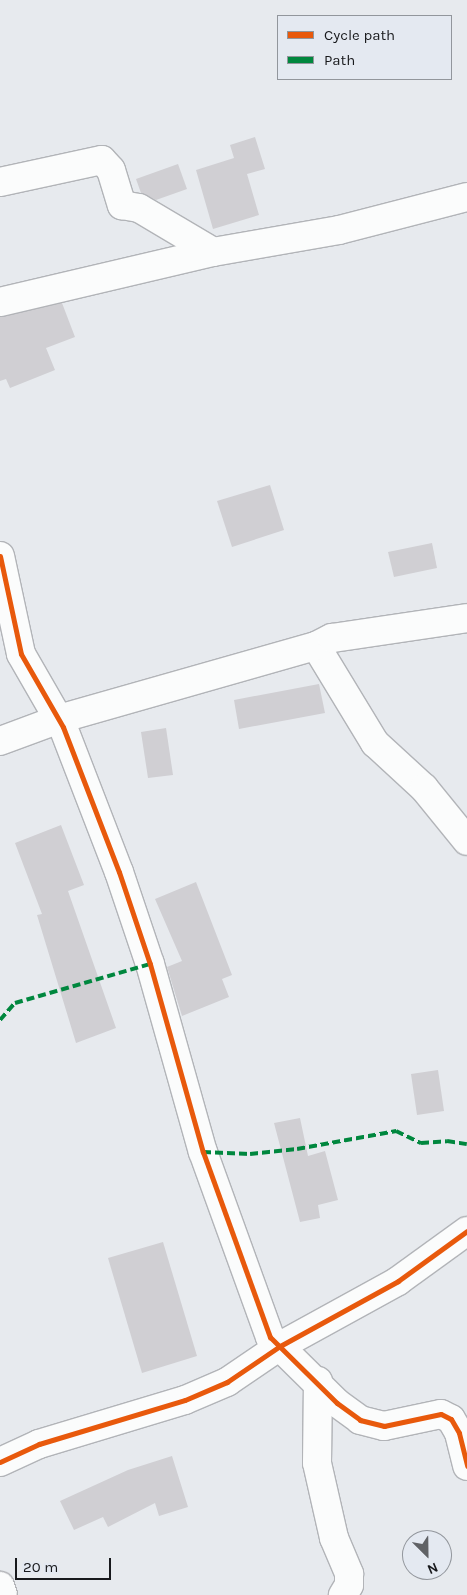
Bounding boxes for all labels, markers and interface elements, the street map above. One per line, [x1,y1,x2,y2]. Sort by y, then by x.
legend [277,15,452,80]
text: Cycle path [324,26,395,44]
text: Path [324,51,355,69]
north arrow [402,1530,452,1580]
scale bar [18,1548,114,1580]
text: 20 m [23,1558,58,1576]
text: N [425,1559,441,1578]

